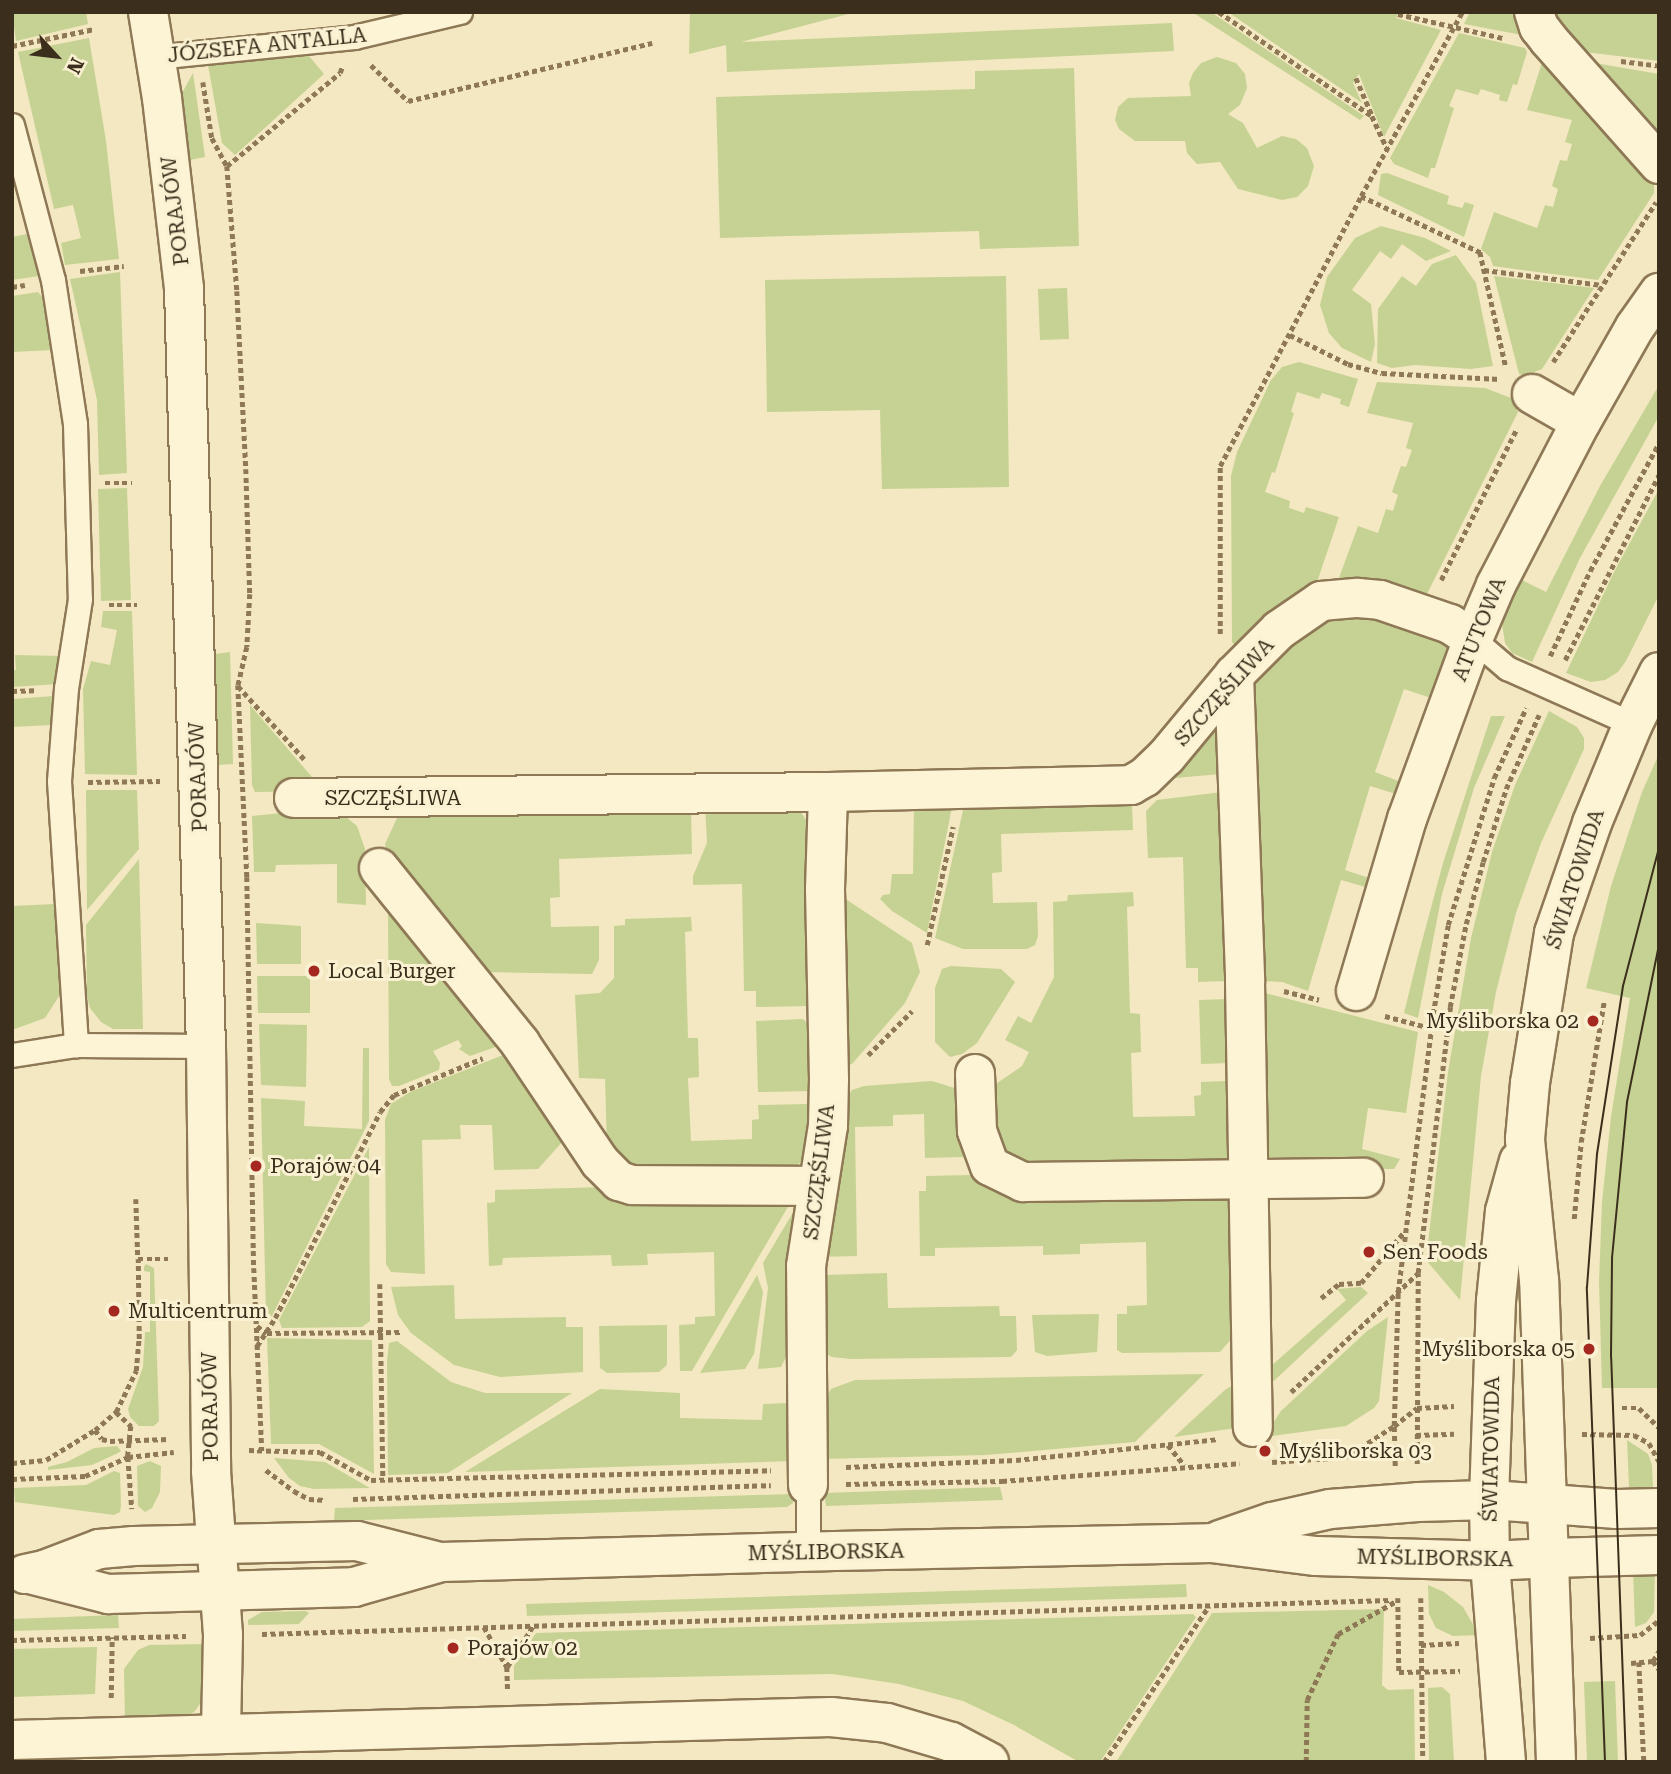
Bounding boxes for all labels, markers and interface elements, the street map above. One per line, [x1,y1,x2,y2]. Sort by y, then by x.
north arrow [21,21,91,91]
street label: JÓZSEFA ANTALLA [166,22,368,68]
text: N [62,54,89,77]
street label: PORAJÓW [156,155,194,267]
street label: ATUTOWA [1447,573,1511,685]
street label: SZCZĘŚLIWA [1169,633,1279,751]
street label: PORAJÓW [183,722,213,832]
street label: SZCZĘŚLIWA [325,785,461,811]
street label: ŚWIATOWIDA [1541,806,1609,952]
place label: Local Burger [328,958,456,984]
marker: Local Burger [306,963,322,979]
place label: Myśliborska 02 [1426,1008,1579,1034]
marker: Myśliborska 02 [1585,1013,1601,1029]
street label: SZCZĘŚLIWA [798,1103,840,1241]
place label: Porajów 04 [270,1153,381,1179]
marker: Porajów 04 [248,1158,264,1174]
place label: Sen Foods [1383,1239,1488,1265]
marker: Sen Foods [1361,1244,1377,1260]
place label: Multicentrum [128,1298,268,1324]
marker: Multicentrum [106,1303,122,1319]
place label: Myśliborska 05 [1422,1336,1575,1362]
marker: Myśliborska 05 [1581,1341,1597,1357]
street label: PORAJÓW [196,1352,224,1462]
street label: ŚWIATOWIDA [1477,1376,1505,1522]
place label: Myśliborska 03 [1279,1438,1432,1464]
marker: Myśliborska 03 [1257,1443,1273,1459]
street label: MYŚLIBORSKA [747,1538,905,1566]
street label: MYŚLIBORSKA [1356,1544,1514,1572]
place label: Porajów 02 [467,1635,578,1661]
marker: Porajów 02 [445,1640,461,1656]

